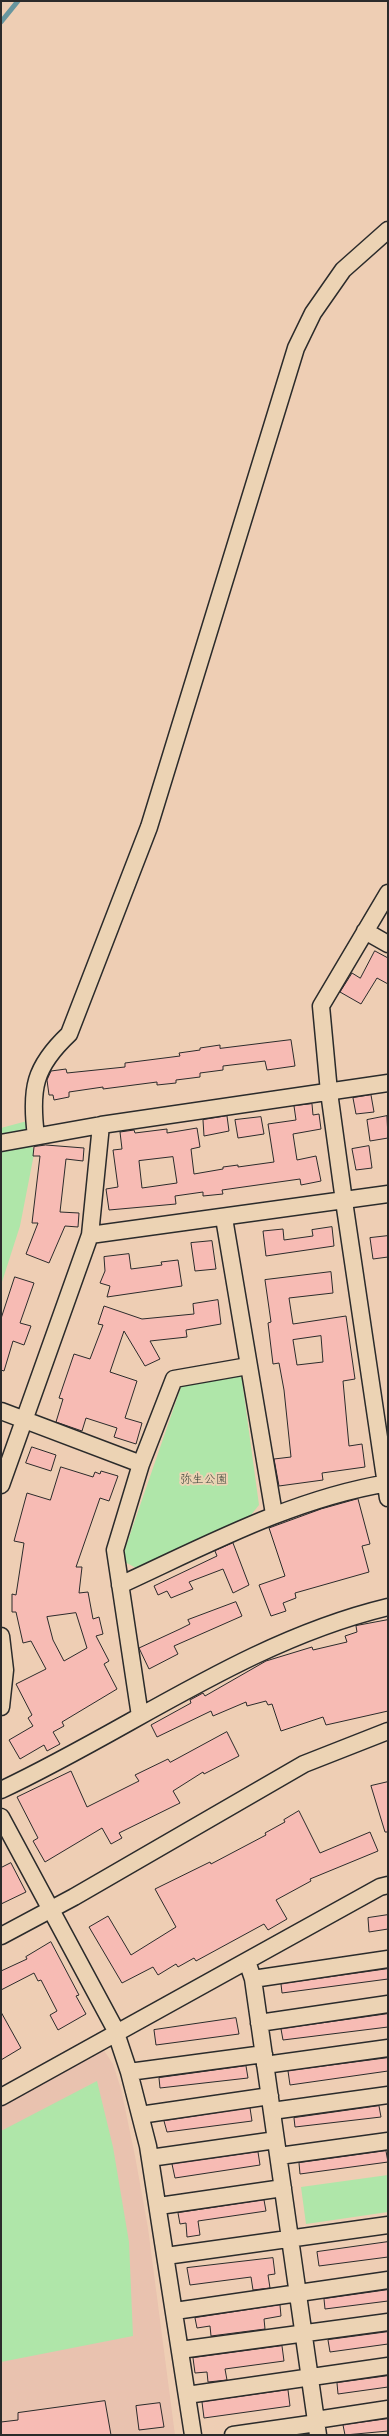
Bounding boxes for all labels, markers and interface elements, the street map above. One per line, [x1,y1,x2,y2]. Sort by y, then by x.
park label: 弥生公園 [180,1473,228,1487]

